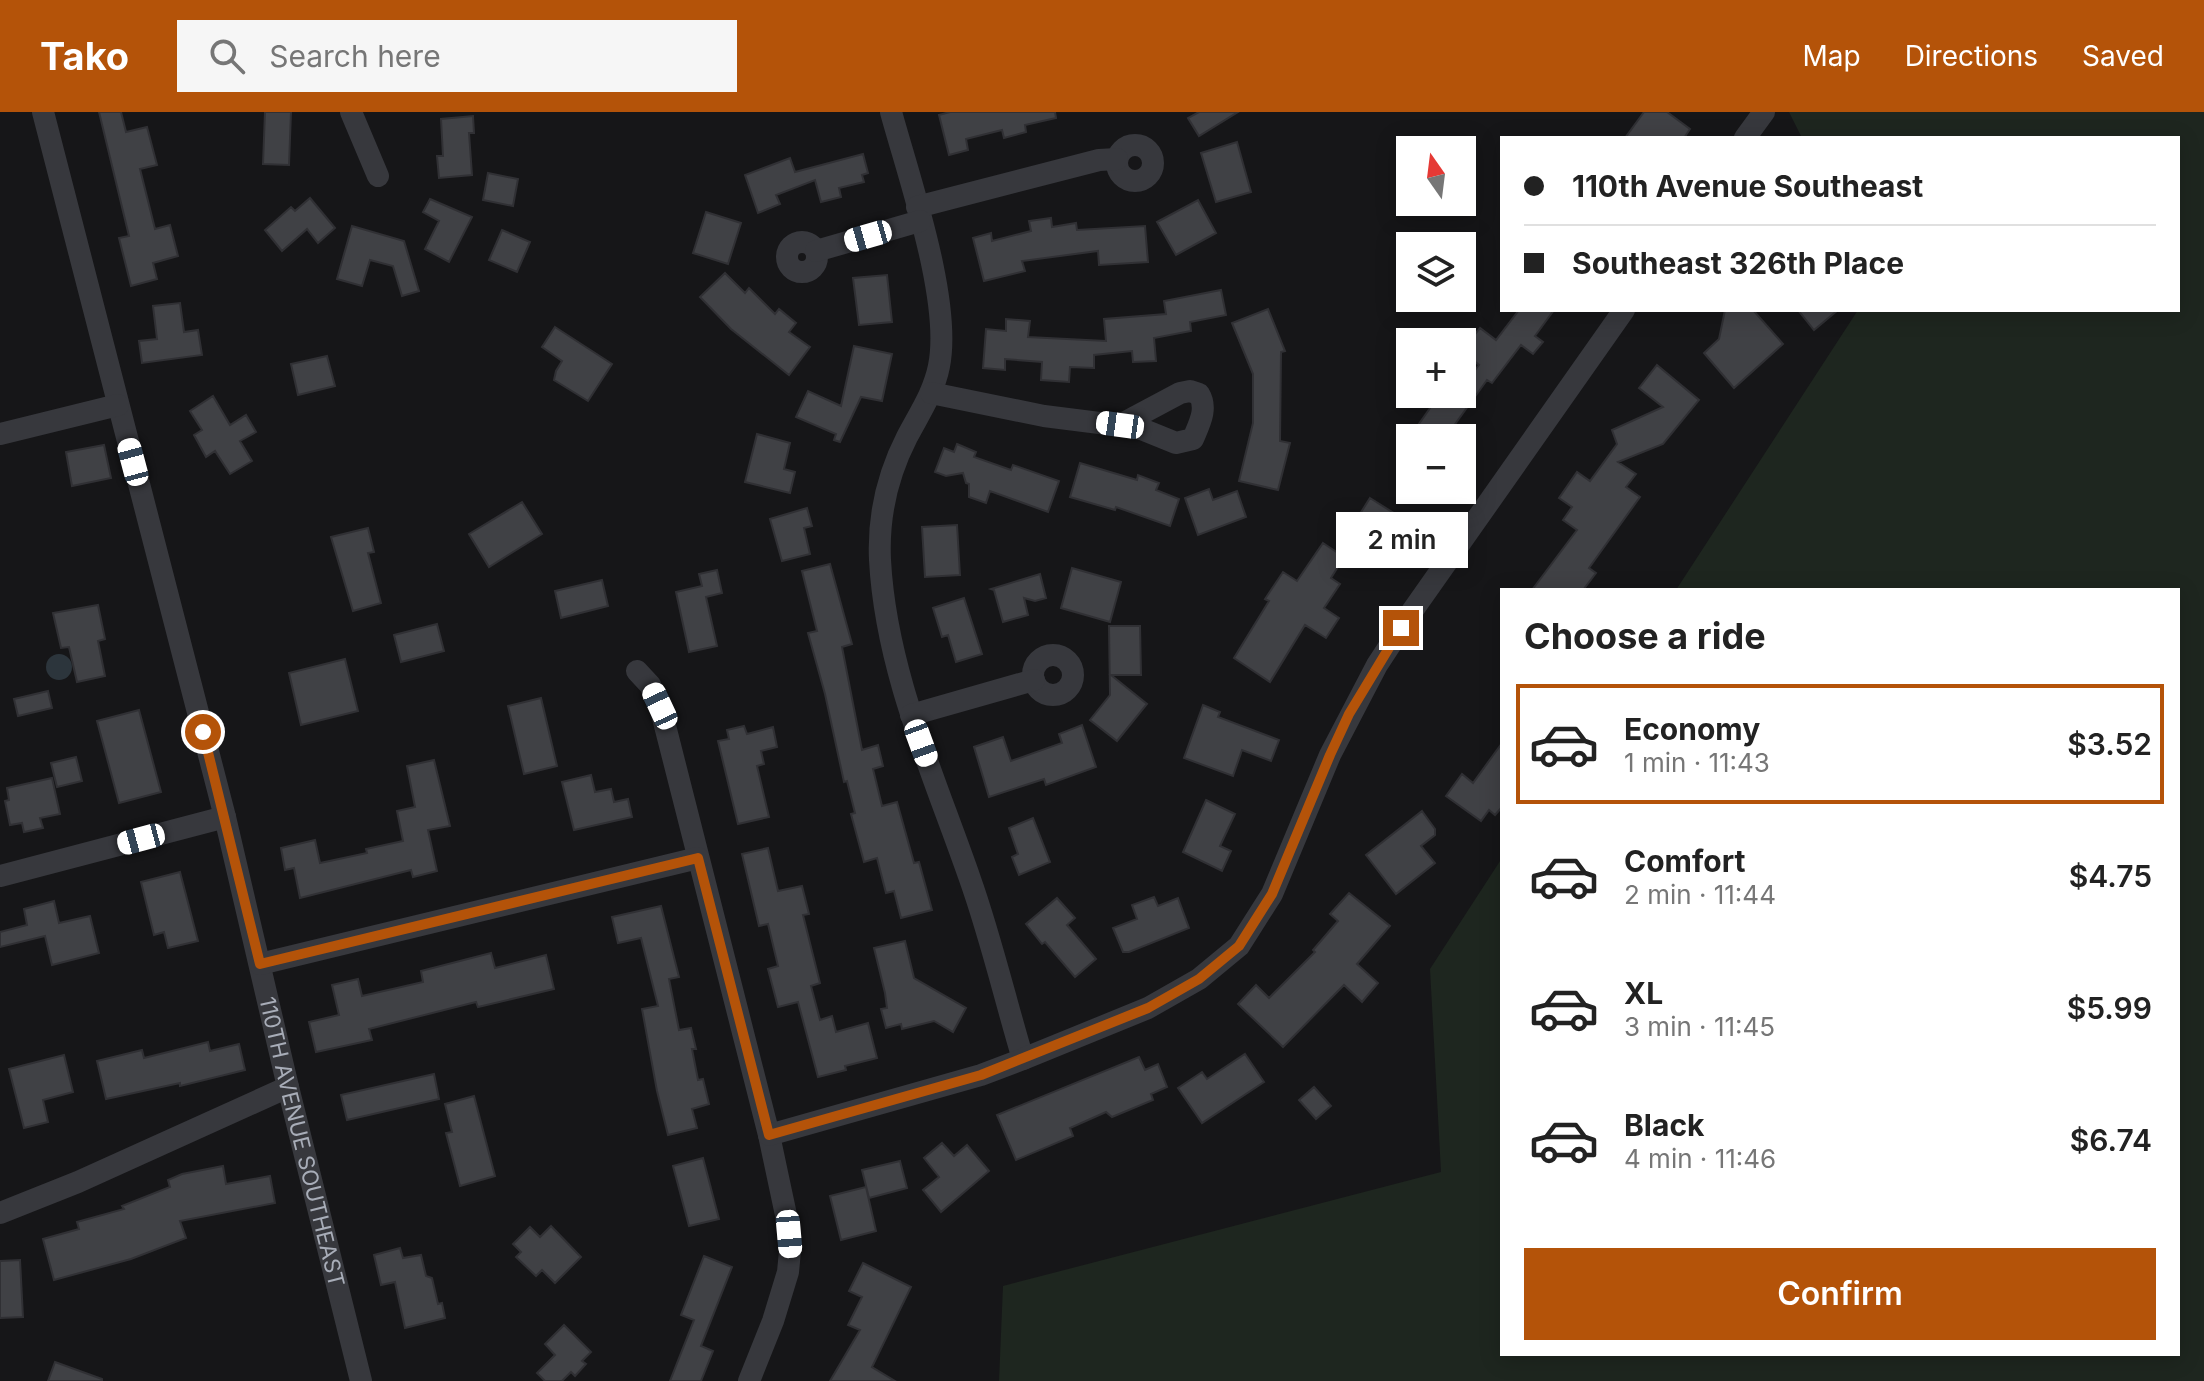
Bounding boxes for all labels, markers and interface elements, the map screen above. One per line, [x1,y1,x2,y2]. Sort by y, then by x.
search box [177,20,737,92]
text: Tako [40,33,129,79]
icon: search [205,34,249,78]
text: Search here [269,38,441,74]
text: Map [1802,39,1861,73]
text: Directions [1905,39,2038,73]
text: Saved [2082,39,2164,73]
north arrow [1396,136,1476,216]
map controls [1396,136,1476,504]
text: 110th Avenue Southeast [1572,168,1923,204]
car [842,218,894,254]
button: layers [1396,232,1476,312]
text: Southeast 326th Place [1572,245,1904,281]
button: + [1396,328,1476,408]
car [1095,410,1145,440]
button: − [1396,424,1476,504]
car [115,436,151,488]
callout: 2 min [1335,512,1467,568]
text: 2 min [1368,524,1436,555]
route end [1383,610,1419,646]
text: Choose a ride [1524,614,1766,658]
car [639,679,681,733]
icon: car [1528,708,1600,780]
text: Economy [1624,711,1760,747]
route start [185,714,221,750]
car [902,716,940,770]
text: $3.52 [2067,726,2152,762]
text: 1 min · 11:43 [1624,747,1770,778]
car [115,821,167,857]
icon: car [1528,840,1600,912]
text: Comfort [1624,843,1745,879]
text: $4.75 [2069,858,2152,894]
text: 2 min · 11:44 [1624,879,1776,910]
icon: car [1528,972,1600,1044]
text: XL [1624,975,1663,1011]
text: $5.99 [2067,990,2152,1026]
street label: 110TH AVENUE SOUTHEAST [254,994,350,1290]
text: 3 min · 11:45 [1624,1011,1775,1042]
icon: car [1528,1104,1600,1176]
text: Black [1624,1107,1704,1143]
text: $6.74 [2070,1122,2152,1158]
text: 4 min · 11:46 [1624,1143,1776,1174]
car [775,1209,803,1259]
button: Confirm [1524,1248,2156,1340]

